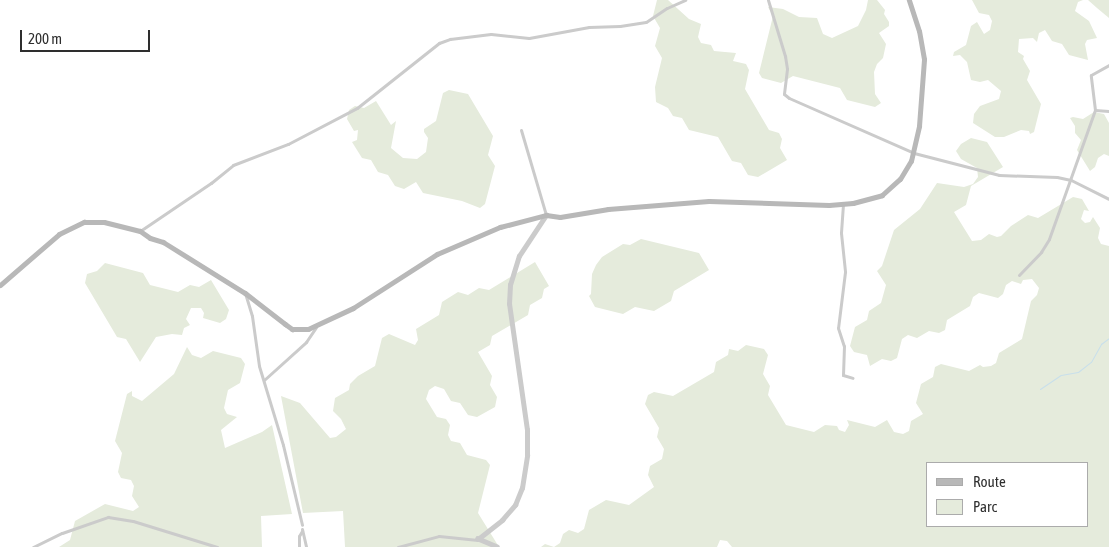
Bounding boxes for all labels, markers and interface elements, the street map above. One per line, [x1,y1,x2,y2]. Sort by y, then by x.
scale bar [22,20,152,52]
text: 200 m [28,30,62,47]
legend [926,462,1089,527]
text: Route [973,473,1006,490]
text: Parc [973,498,997,515]

